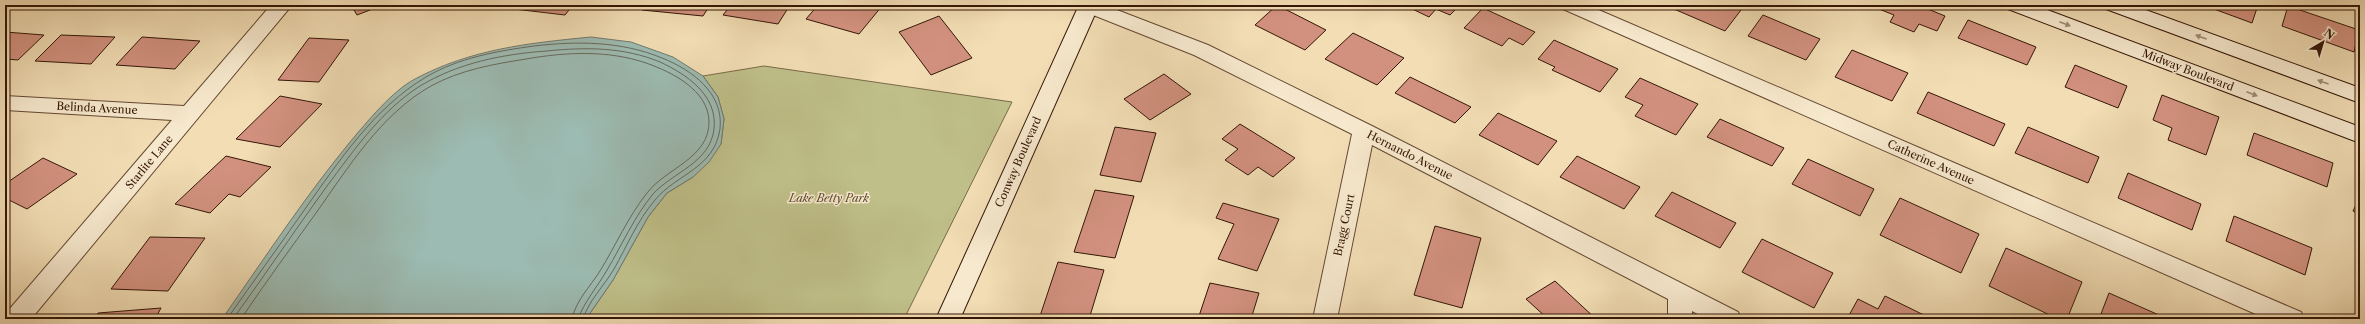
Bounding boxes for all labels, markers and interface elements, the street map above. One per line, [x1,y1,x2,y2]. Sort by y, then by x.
one-way arrow [2059,21,2071,27]
north arrow [2303,22,2343,62]
text: N [2321,26,2338,43]
one-way arrow [2195,34,2207,40]
street label: Midway Boulevard [2140,46,2236,94]
one-way arrow [2317,79,2329,85]
one-way arrow [2246,92,2258,98]
street label: Belinda Avenue [56,99,138,117]
street label: Conway Boulevard [992,114,1044,210]
street label: Hernando Avenue [1365,127,1455,183]
street label: Starlite Lane [122,132,176,192]
street label: Catherine Avenue [1885,137,1977,187]
park label: Lake Betty Park [788,191,869,205]
street label: Bragg Court [1331,193,1357,257]

